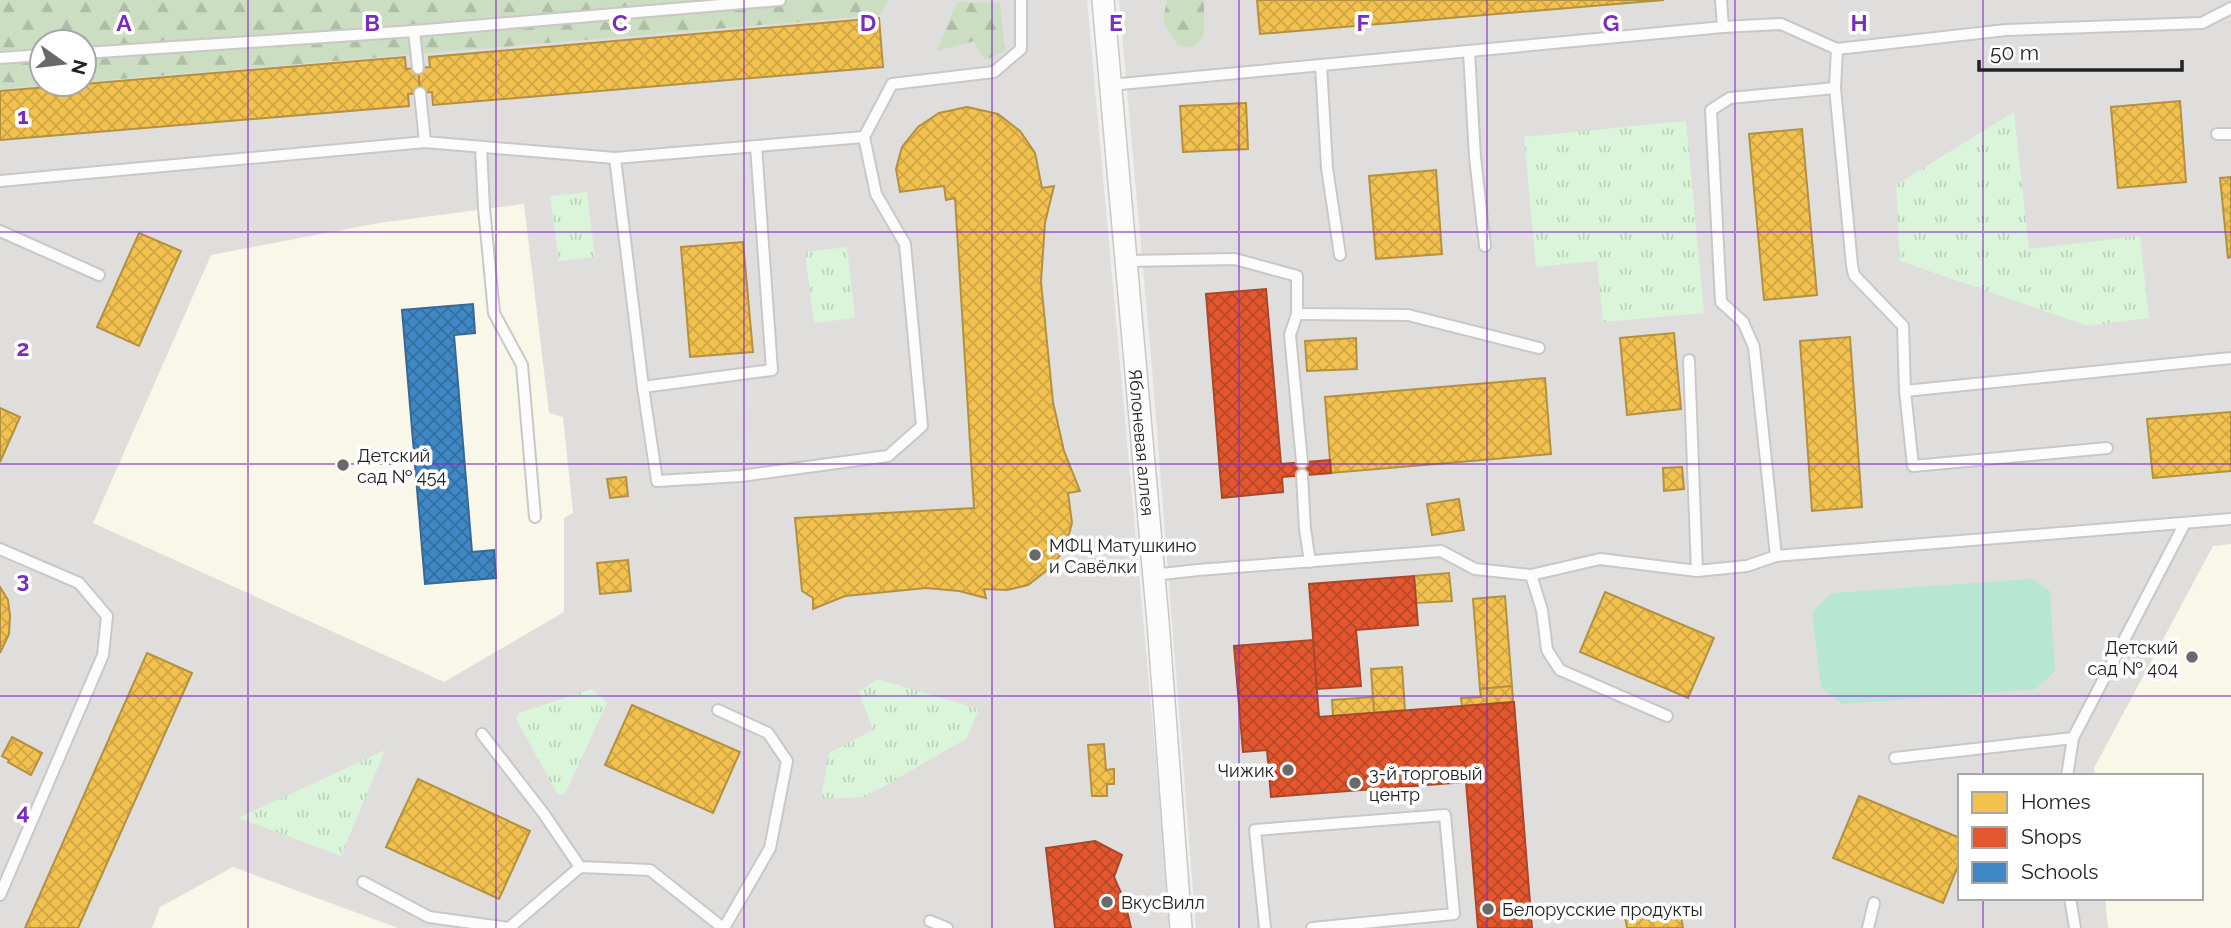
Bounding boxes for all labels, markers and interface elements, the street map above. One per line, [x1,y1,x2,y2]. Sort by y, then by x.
text: A [116,9,132,36]
text: B [364,9,380,36]
text: C [612,9,628,36]
text: D [860,9,876,36]
text: E [1109,9,1123,36]
text: F [1356,9,1370,36]
text: G [1603,9,1619,36]
text: H [1850,9,1868,36]
north arrow [28,28,98,98]
scale bar [1979,28,2182,72]
text: 50 m [1990,40,2039,65]
text: N [67,57,92,77]
text: 1 [17,102,29,129]
text: 2 [17,334,29,361]
street label: Яблоневая аллея [1125,368,1159,517]
place label: Детский сад № 454 [357,445,446,487]
marker: Детский сад № 454 [335,457,351,473]
place label: МФЦ Матушкино и Савёлки [1049,535,1197,577]
marker: МФЦ Матушкино и Савёлки [1027,547,1043,563]
text: 3 [17,566,29,593]
place label: Детский сад № 404 [2087,637,2178,679]
marker: Детский сад № 404 [2184,649,2200,665]
place label: Чижик [1217,760,1274,781]
marker: Чижик [1280,762,1296,778]
place label: 3-й торговый центр [1369,763,1482,805]
legend [1958,774,2203,900]
marker: 3-й торговый центр [1347,775,1363,791]
text: Homes [2021,789,2091,814]
text: 4 [16,798,30,825]
text: Shops [2021,824,2082,849]
text: Schools [2021,859,2098,884]
place label: ВкусВилл [1121,892,1205,913]
marker: ВкусВилл [1099,894,1115,910]
place label: Белорусские продукты [1502,899,1703,920]
marker: Белорусские продукты [1480,901,1496,917]

